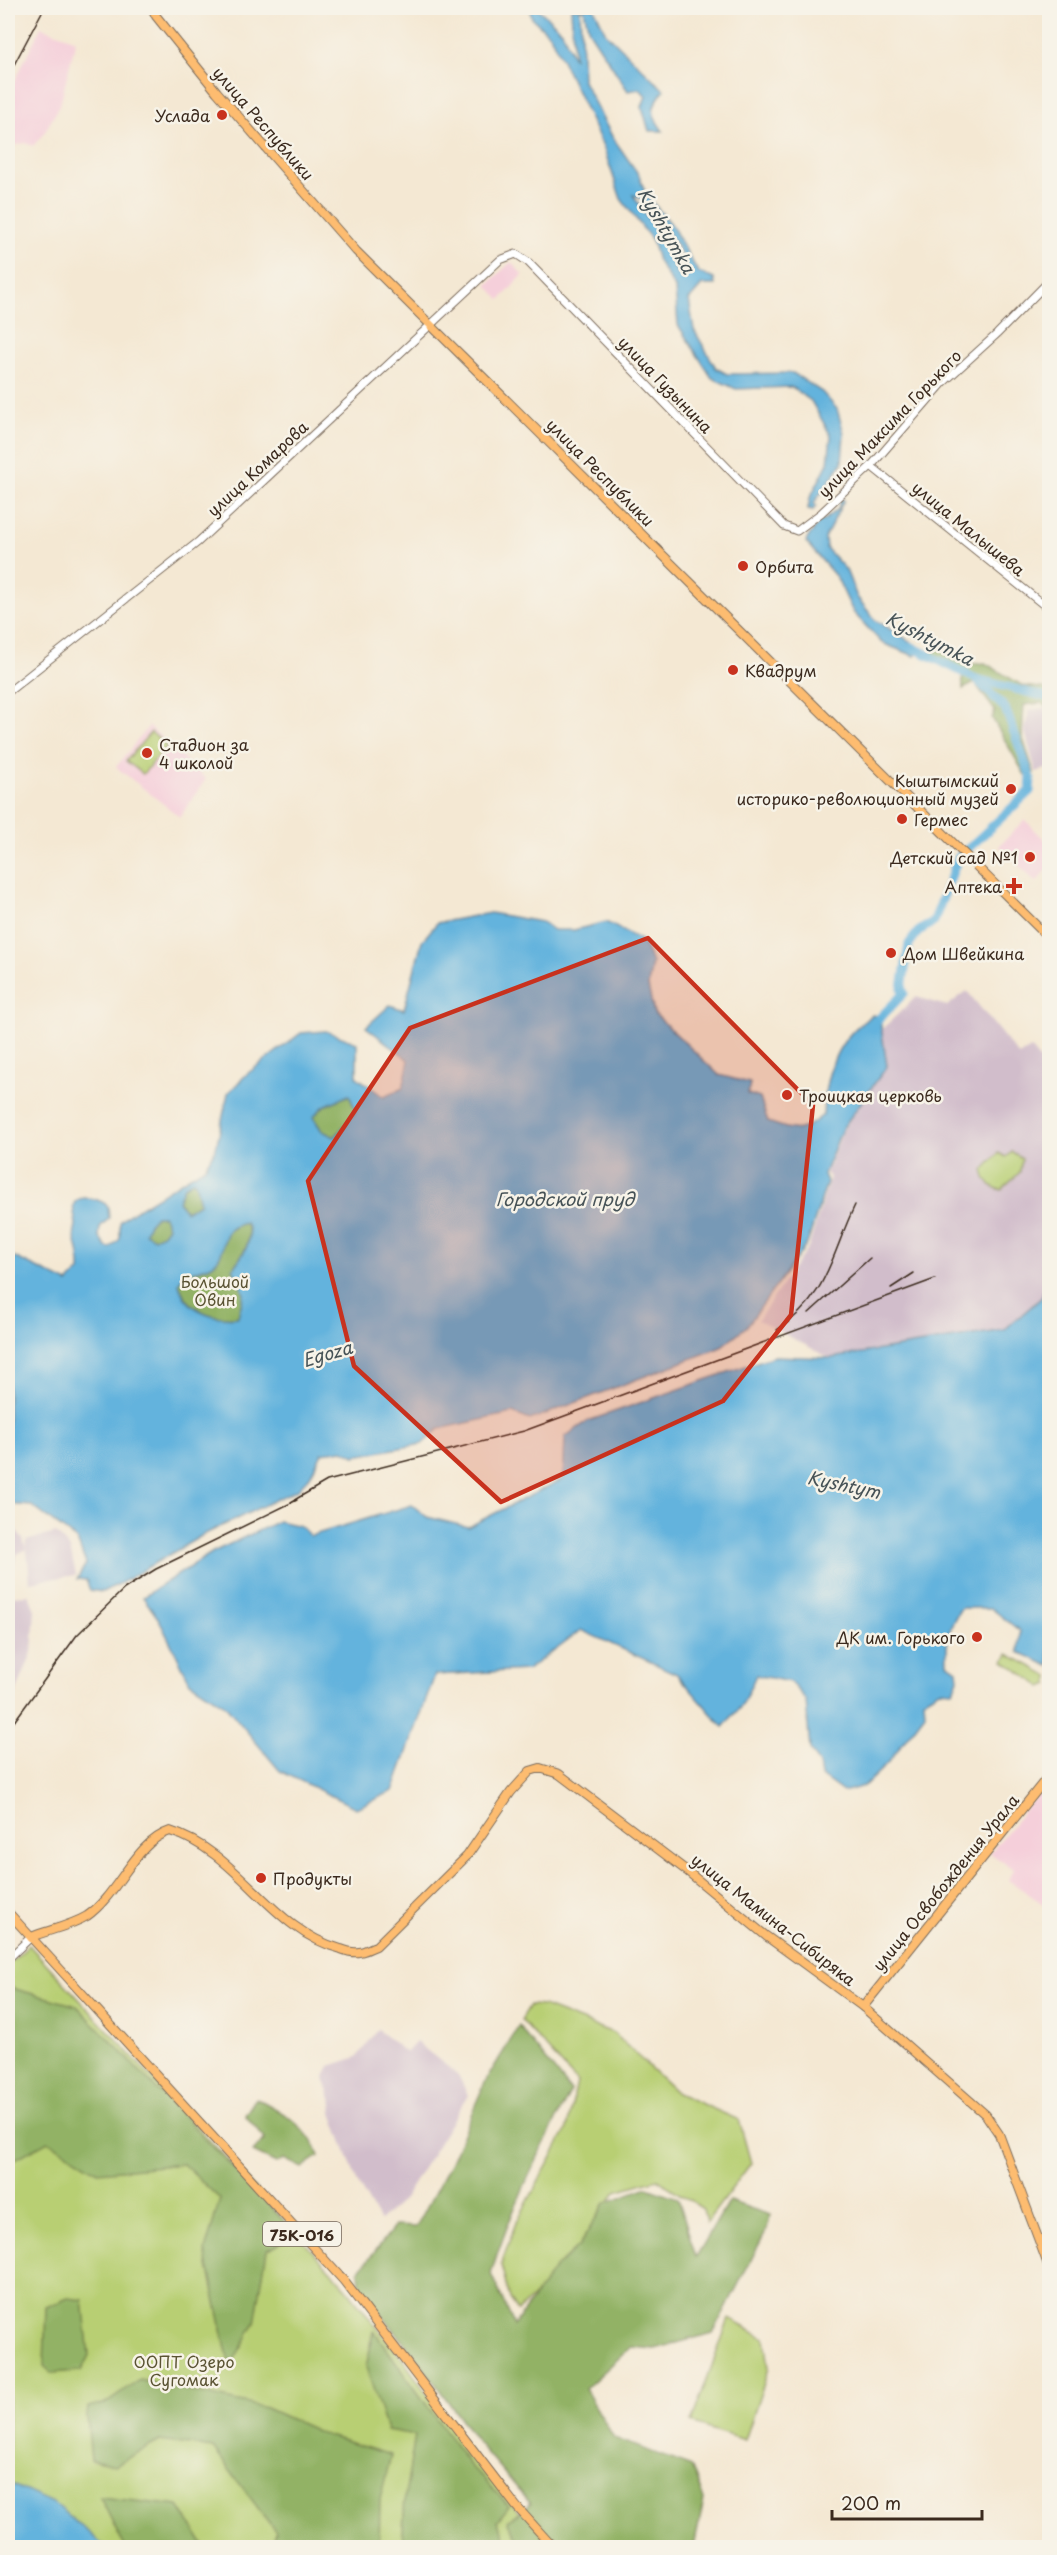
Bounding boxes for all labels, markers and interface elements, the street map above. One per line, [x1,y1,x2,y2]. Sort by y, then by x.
street label: улица Республики [208,61,320,185]
place label: Услада [155,103,210,127]
marker: Услада [215,108,229,122]
water label: Kyshtymka [631,182,703,279]
street label: улица Гузынина [613,330,719,438]
street label: улица Максима Горького [812,344,966,502]
street label: улица Республики [542,413,660,531]
street label: улица Комарова [201,415,313,521]
street label: улица Малышева [907,475,1031,581]
place label: Орбита [755,554,814,578]
marker: Орбита [736,559,750,573]
water label: Kyshtymka [881,604,979,672]
place label: Квадрум [745,658,817,682]
marker: Квадрум [726,663,740,677]
place label: Стадион за 4 школой [159,732,249,774]
marker: Стадион за 4 школой [140,746,154,760]
place label: Кыштымский историко-революционный музей [737,768,999,810]
marker: Кыштымский историко-революционный музей [1004,782,1018,796]
place label: Гермес [914,807,968,831]
marker: Гермес [895,812,909,826]
place label: Детский сад №1 [889,845,1018,869]
marker: Детский сад №1 [1023,850,1037,864]
place label: Аптека [945,874,1002,898]
marker: Аптека [1007,879,1021,893]
place label: Дом Швейкина [902,941,1024,965]
marker: Дом Швейкина [884,946,898,960]
place label: Троицкая церковь [799,1083,942,1107]
marker: Троицкая церковь [780,1088,794,1102]
water label: Городской пруд [496,1185,636,1212]
park label: Большой Овин [181,1269,249,1311]
water label: Egoza [299,1333,356,1373]
water label: Kyshtym [805,1463,884,1505]
place label: ДК им. Горького [836,1625,965,1649]
marker: ДК им. Горького [970,1630,984,1644]
street label: улица Освобождения Урала [866,1788,1024,1976]
street label: улица Мамина-Сибиряка [687,1847,861,1991]
place label: Продукты [273,1866,352,1890]
marker: Продукты [254,1871,268,1885]
road number: 75К-016 [263,2222,341,2246]
park label: ООПТ Озеро Сугомак [134,2349,235,2391]
scale bar [832,2483,982,2521]
text: 200 m [841,2489,901,2516]

